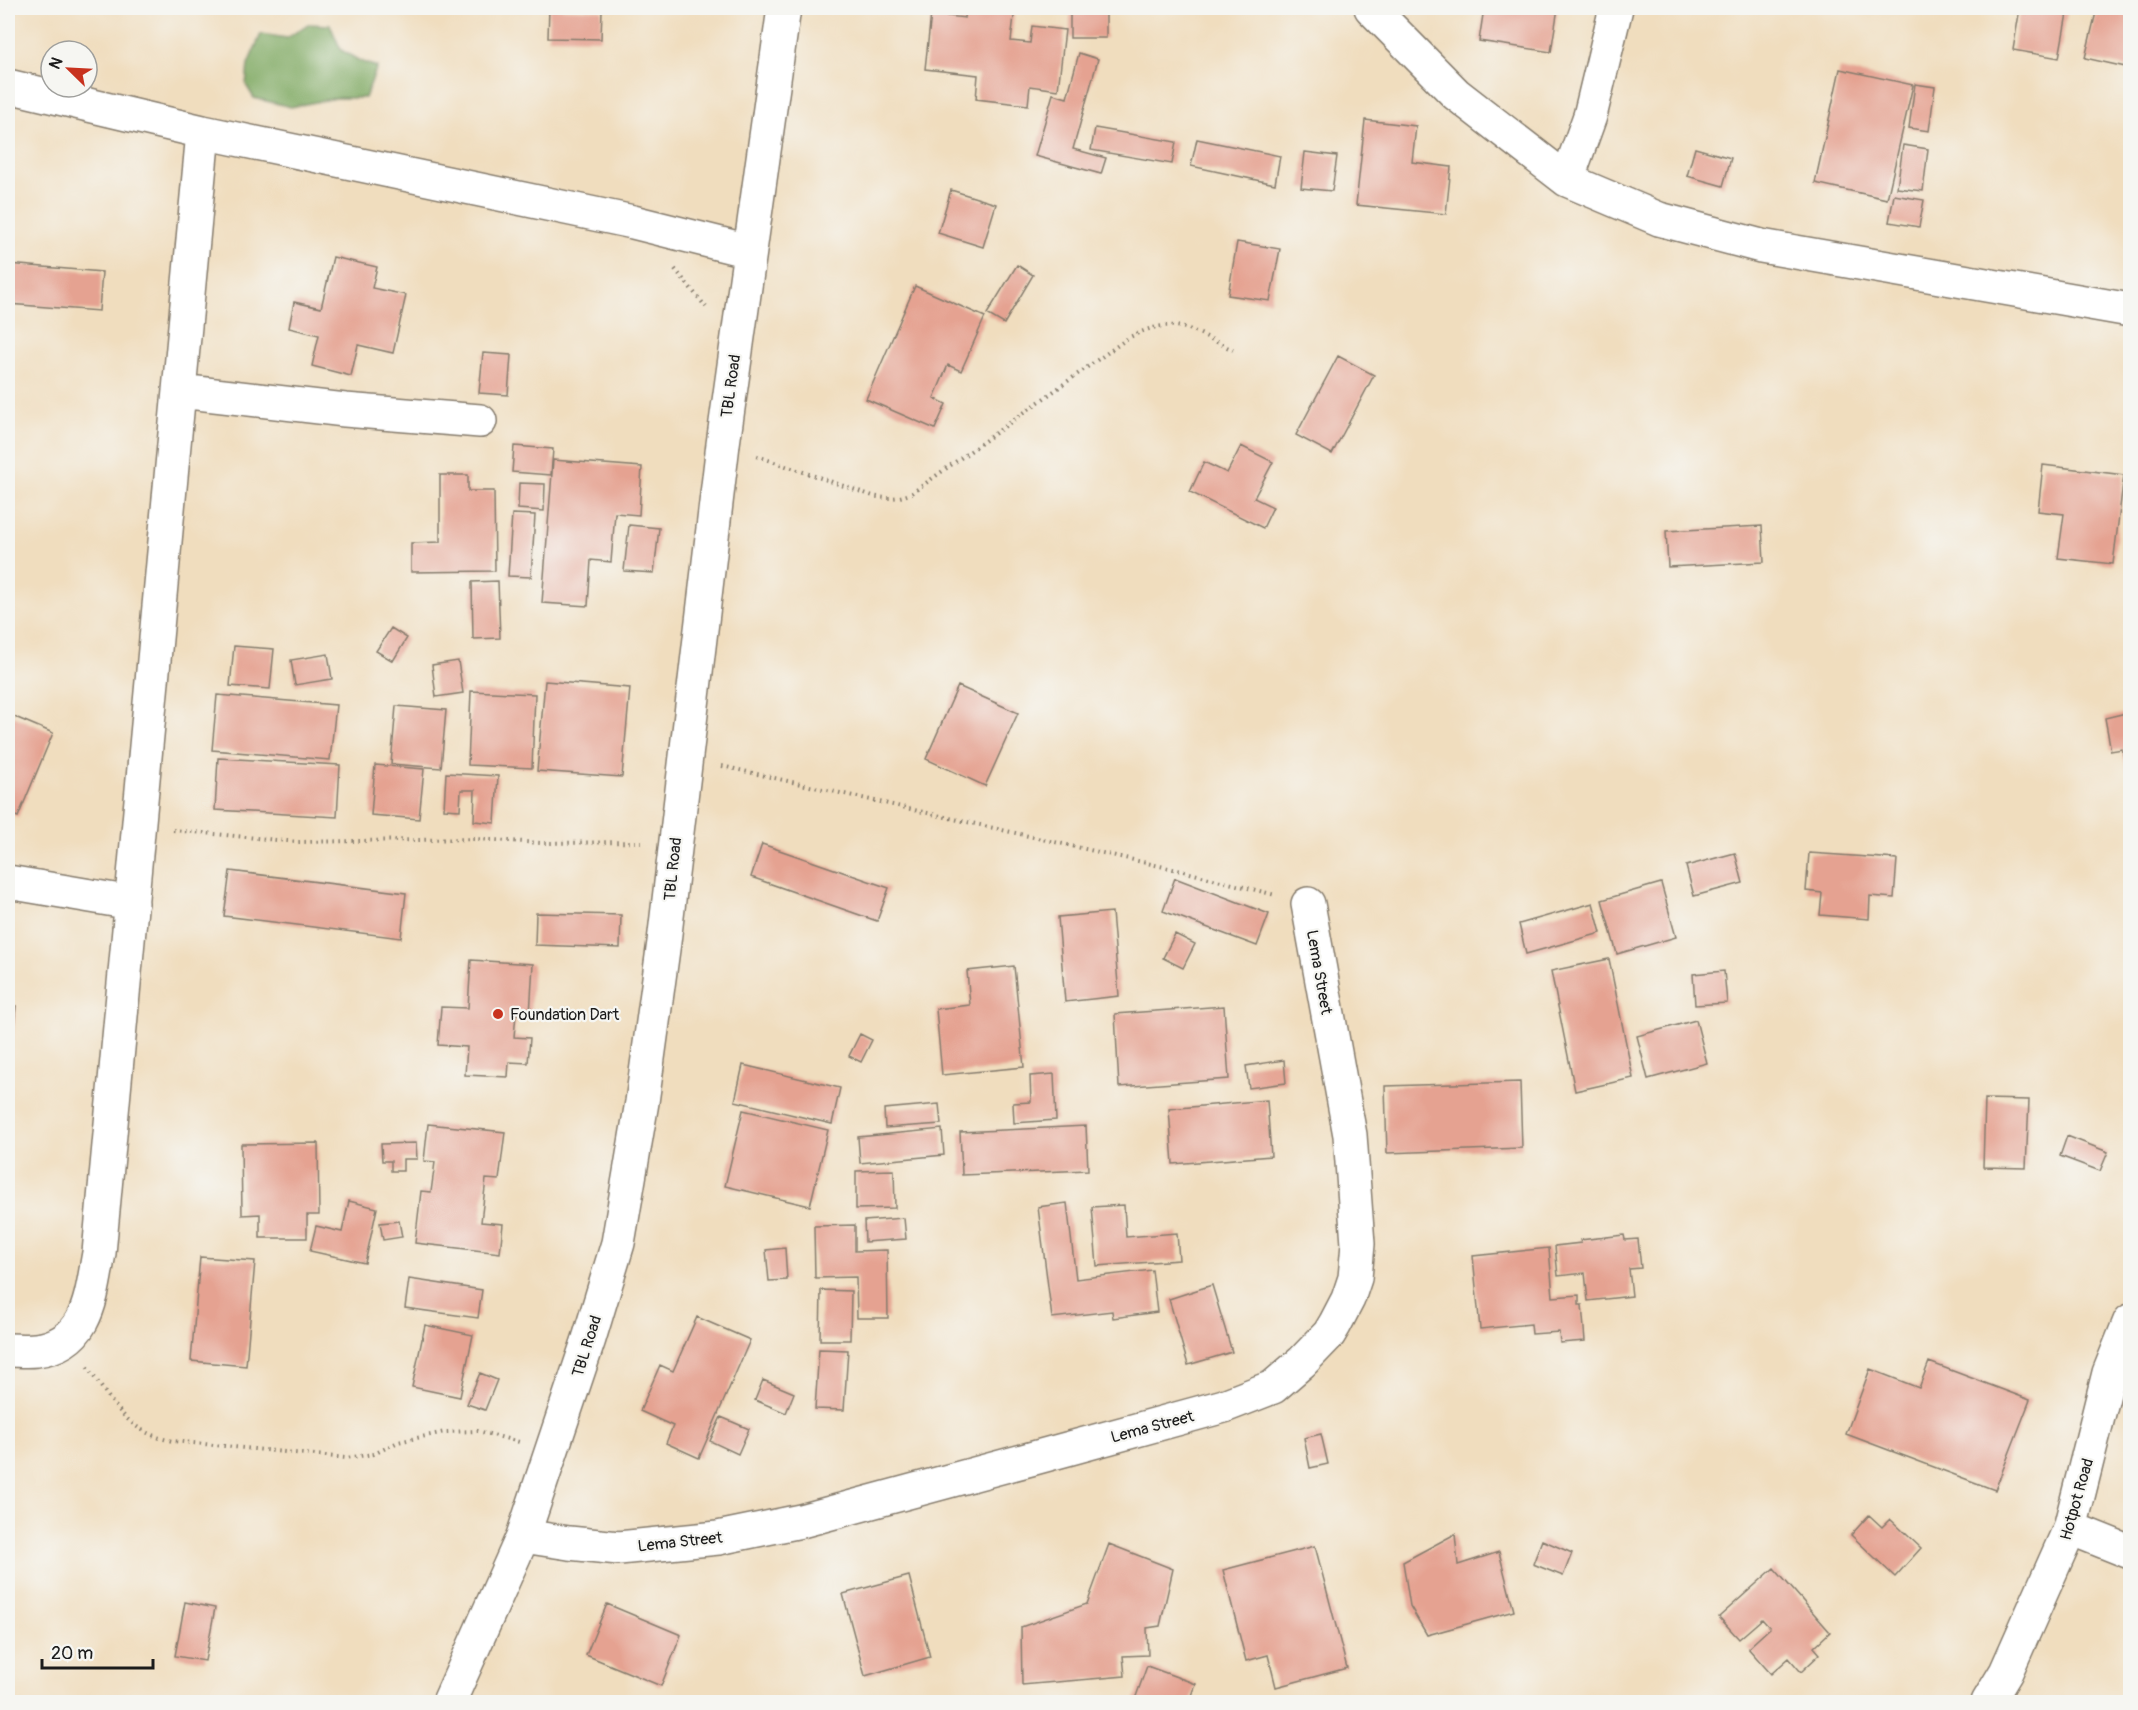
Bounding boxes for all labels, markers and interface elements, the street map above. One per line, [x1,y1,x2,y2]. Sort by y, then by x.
north arrow [39,39,99,99]
text: N [45,54,68,72]
street label: TBL Road [717,353,745,419]
street label: TBL Road [660,836,686,902]
street label: Lema Street [1302,928,1336,1016]
place label: Foundation Dart [510,1005,620,1025]
marker: Foundation Dart [491,1007,505,1021]
street label: TBL Road [568,1313,606,1380]
street label: Lema Street [1108,1406,1197,1448]
street label: Hotpot Road [2056,1456,2098,1543]
street label: Lema Street [637,1528,724,1556]
scale bar [42,1632,153,1670]
text: 20 m [51,1642,93,1665]

